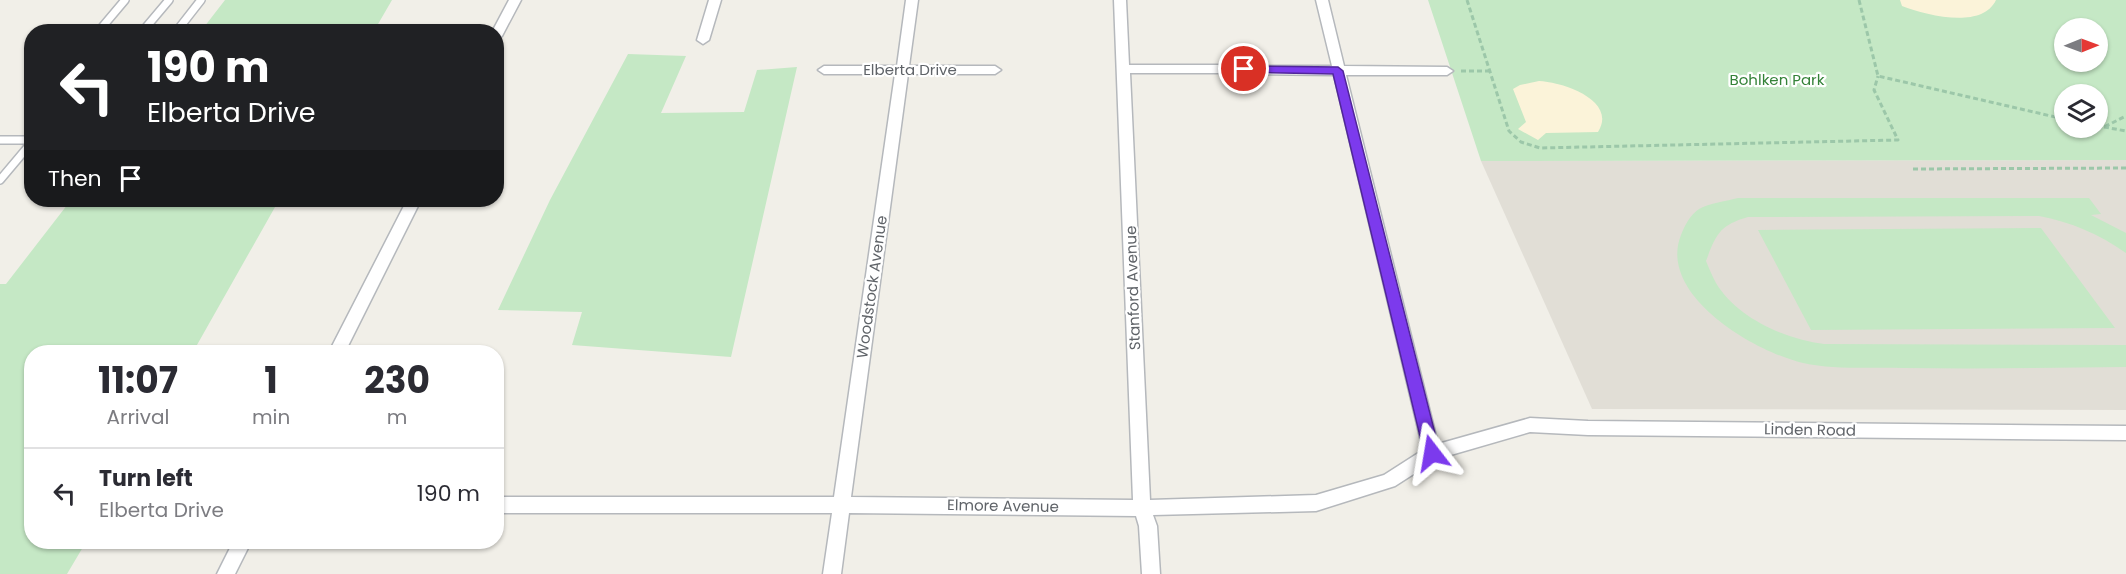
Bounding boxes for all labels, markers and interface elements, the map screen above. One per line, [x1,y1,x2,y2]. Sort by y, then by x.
north arrow [2054,18,2108,72]
map controls [2054,18,2108,138]
text: 190 m [147,38,269,97]
pin [1218,43,1269,94]
icon: left [48,48,126,126]
icon: arrive [1227,52,1260,85]
street label: Elberta Drive [863,59,957,80]
park label: Bohlken Park [1730,69,1825,90]
button: layers [2054,84,2108,138]
text: Elberta Drive [147,94,316,131]
icon: arrive [114,162,147,195]
text: Then [48,163,102,194]
street label: Woodstock Avenue [851,214,892,360]
street label: Stanford Avenue [1120,225,1145,351]
text: 11:07 [98,355,178,406]
text: 1 [264,355,278,406]
text: 230 [364,355,430,406]
text: Arrival [106,403,169,431]
text: min [252,403,290,431]
text: m [387,403,407,431]
street label: Linden Road [1764,418,1856,441]
position arrow [1400,421,1464,485]
text: Turn left [99,463,193,494]
icon: left [48,477,81,510]
text: 190 m [417,478,480,509]
street label: Elmore Avenue [947,494,1059,517]
text: Elberta Drive [99,496,224,524]

